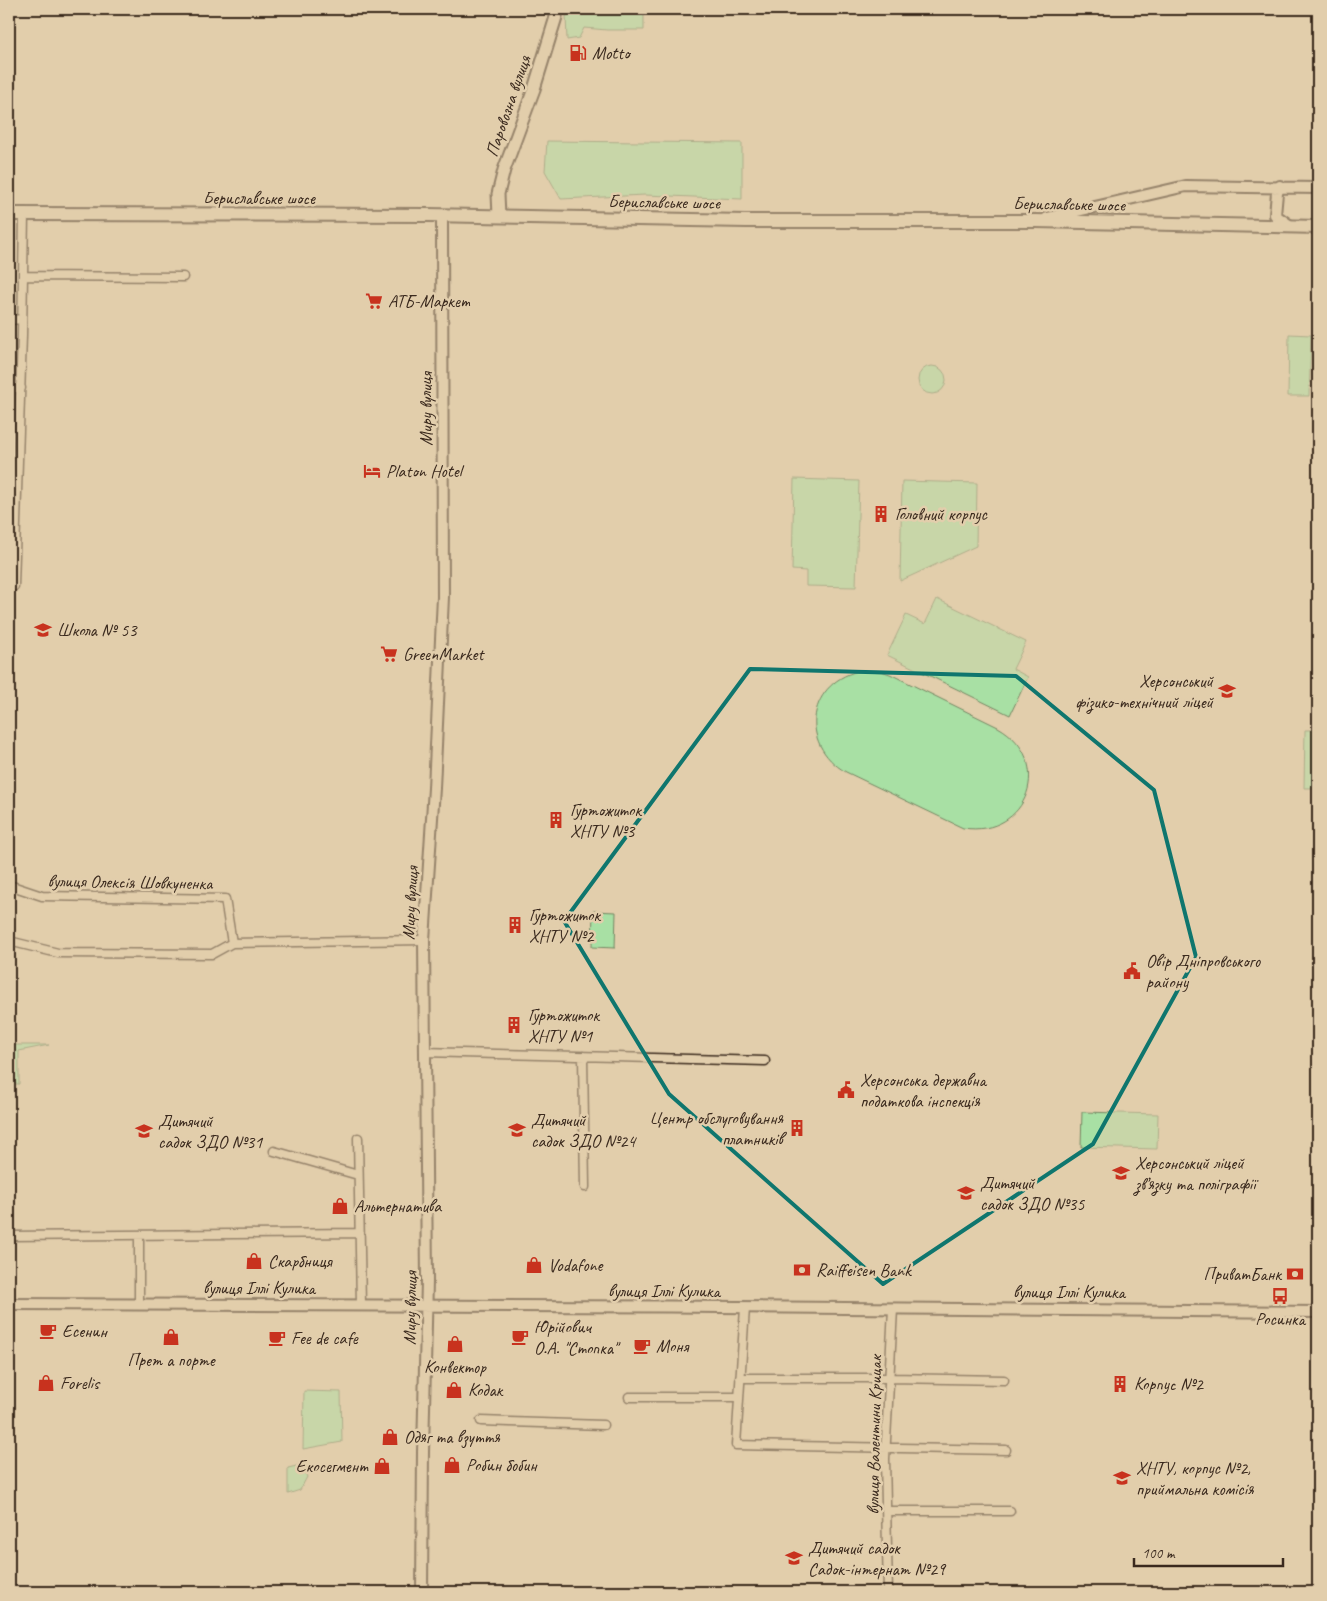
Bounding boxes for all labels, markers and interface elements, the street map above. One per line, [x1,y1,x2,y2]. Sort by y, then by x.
place label: Motto [592,42,631,64]
fuel station icon: Motto [568,43,588,63]
street label: Паровозна вулиця [480,51,536,160]
street label: Бериславське шосе [203,187,316,209]
street label: Бериславське шосе [608,190,721,214]
street label: Бериславське шосе [1013,192,1126,216]
place label: АТБ-Маркет [388,290,471,312]
supermarket icon: АТБ-Маркет [364,291,384,311]
street label: Миру вулиця [415,371,437,446]
place label: Platon Hotel [386,460,465,482]
hotel icon: Platon Hotel [362,461,382,481]
place label: Головний корпус [895,503,988,525]
building icon: Головний корпус [871,504,891,524]
place label: Школа № 53 [57,619,138,641]
school or university icon: Школа № 53 [33,620,53,640]
place label: GreenMarket [403,643,485,665]
supermarket icon: GreenMarket [379,644,399,664]
place label: Херсонський фізико-технічний ліцей [1075,670,1214,714]
school or university icon: Херсонський фізико-технічний ліцей [1217,681,1237,701]
place label: Гуртожиток ХНТУ №3 [570,799,642,842]
building icon: Гуртожиток ХНТУ №3 [546,810,566,830]
street label: Миру вулиця [397,864,423,940]
street label: вулиця Олексія Шовкуненка [47,870,214,894]
place label: Гуртожиток ХНТУ №2 [529,904,601,947]
building icon: Гуртожиток ХНТУ №2 [505,915,525,935]
place label: Овір Дніпровського району [1146,950,1262,993]
public building icon: Овір Дніпровського району [1122,961,1142,981]
place label: Гуртожиток ХНТУ №1 [528,1004,600,1047]
building icon: Гуртожиток ХНТУ №1 [504,1015,524,1035]
place label: Херсонська державна податкова інспекція [860,1069,988,1112]
public building icon: Херсонська державна податкова інспекція [836,1080,856,1100]
place label: Центр обслуговування платників [649,1107,788,1150]
place label: Дитячий садок ЗДО №24 [531,1109,637,1152]
place label: Дитячий садок ЗДО №31 [158,1110,263,1153]
building icon: Центр обслуговування платників [787,1118,807,1138]
school or university icon: Дитячий садок ЗДО №24 [507,1120,527,1140]
school or university icon: Дитячий садок ЗДО №31 [134,1121,154,1141]
place label: Херсонський ліцей зв’язку та поліграфії [1133,1152,1259,1196]
school or university icon: Херсонський ліцей зв’язку та поліграфії [1111,1163,1131,1183]
place label: Дитячий садок ЗДО №35 [980,1172,1085,1215]
school or university icon: Дитячий садок ЗДО №35 [956,1183,976,1203]
place label: Альтернатива [354,1195,442,1217]
shop icon: Альтернатива [330,1196,350,1216]
place label: Скарбниця [268,1250,334,1272]
shop icon: Скарбниця [244,1251,264,1271]
place label: Vodafone [548,1254,604,1276]
shop icon: Vodafone [524,1255,544,1275]
place label: Raiffeisen Bank [816,1259,912,1281]
bank icon: Raiffeisen Bank [792,1260,812,1280]
place label: ПриватБанк [1204,1263,1282,1285]
bank icon: ПриватБанк [1285,1264,1305,1284]
street label: Миру вулиця [398,1270,422,1345]
street label: вулиця Іллі Кулика [203,1277,317,1299]
street label: вулиця Іллі Кулика [608,1280,722,1302]
street label: вулиця Іллі Кулика [1013,1281,1127,1303]
bus stop icon: Росинка [1270,1286,1290,1306]
place label: Росинка [1255,1308,1306,1330]
place label: Юрійович О.А. "Стопка" [534,1316,621,1359]
place label: Есенин [62,1320,108,1342]
cafe icon: Есенин [38,1321,58,1341]
shop icon: Прет а порте [161,1327,181,1347]
place label: Fee de cafe [291,1327,359,1349]
cafe icon: Юрійович О.А. "Стопка" [510,1327,530,1347]
cafe icon: Fee de cafe [267,1328,287,1348]
shop icon: Конвектор [445,1334,465,1354]
place label: Моня [656,1335,690,1357]
cafe icon: Моня [632,1336,652,1356]
place label: Прет а порте [127,1349,216,1371]
street label: вулиця Валентини Крицак [862,1353,886,1515]
place label: Конвектор [424,1356,487,1378]
place label: Forelis [60,1372,101,1394]
shop icon: Forelis [36,1373,56,1393]
place label: Корпус №2 [1134,1373,1205,1395]
building icon: Корпус №2 [1110,1374,1130,1394]
place label: Кодак [468,1379,504,1401]
shop icon: Кодак [444,1380,464,1400]
place label: Одяг та взуття [404,1426,501,1449]
shop icon: Одяг та взуття [380,1427,400,1447]
place label: Робин бобин [466,1454,538,1476]
place label: Екосегмент [296,1455,369,1477]
shop icon: Робин бобин [442,1455,462,1475]
shop icon: Екосегмент [372,1456,392,1476]
place label: ХНТУ, корпус №2, приймальна комісія [1136,1457,1255,1500]
school or university icon: ХНТУ, корпус №2, приймальна комісія [1112,1468,1132,1488]
scale bar [1134,1536,1283,1568]
place label: Дитячий садок Садок-інтернат №29 [808,1537,947,1580]
text: 100 m [1142,1544,1176,1563]
school or university icon: Дитячий садок Садок-інтернат №29 [784,1548,804,1568]

